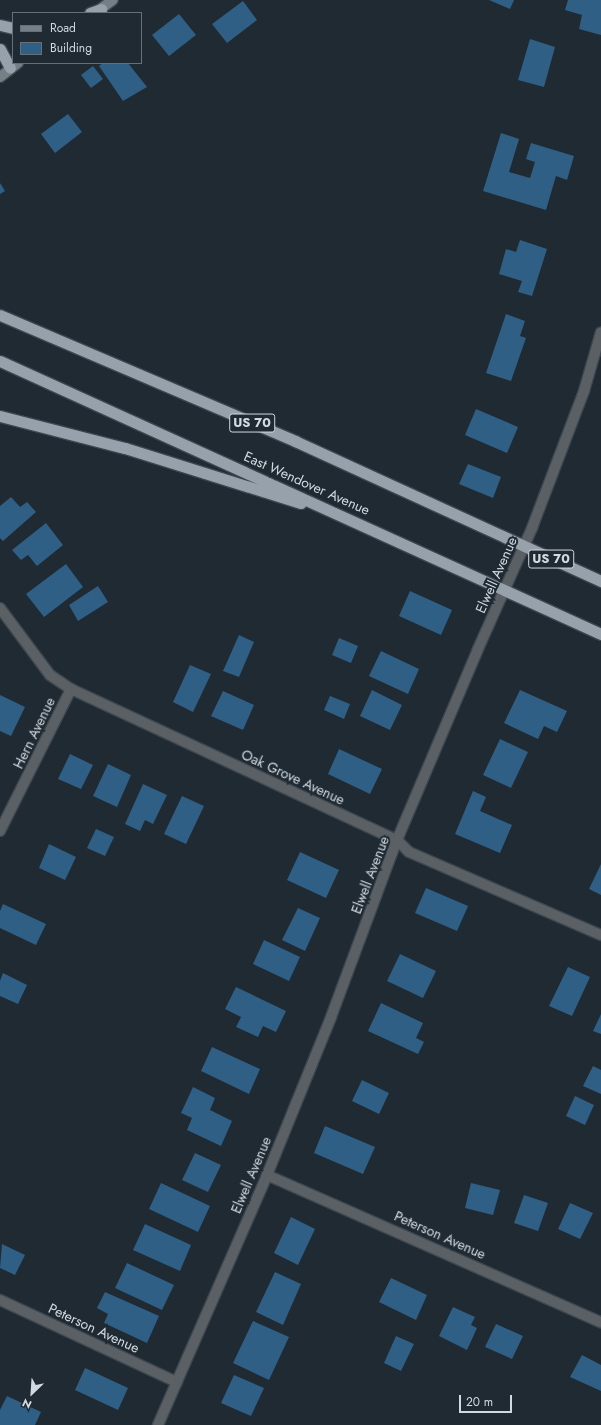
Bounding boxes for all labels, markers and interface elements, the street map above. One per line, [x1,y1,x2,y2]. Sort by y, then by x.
legend [12,12,142,64]
text: Road [50,19,76,37]
text: Building [50,39,92,57]
road number: US 70 [229,412,275,434]
street label: East Wendover Avenue [241,448,373,518]
street label: Elwell Avenue [472,534,520,616]
road number: US 70 [528,548,574,570]
street label: Hern Avenue [10,695,58,771]
street label: Oak Grove Avenue [239,746,347,808]
street label: Elwell Avenue [348,834,392,916]
street label: Elwell Avenue [227,1134,275,1216]
street label: Peterson Avenue [392,1207,488,1263]
street label: Peterson Avenue [46,1300,142,1356]
north arrow [12,1373,52,1413]
scale bar [461,1387,514,1413]
text: 20 m [466,1393,493,1411]
text: N [20,1395,34,1413]

